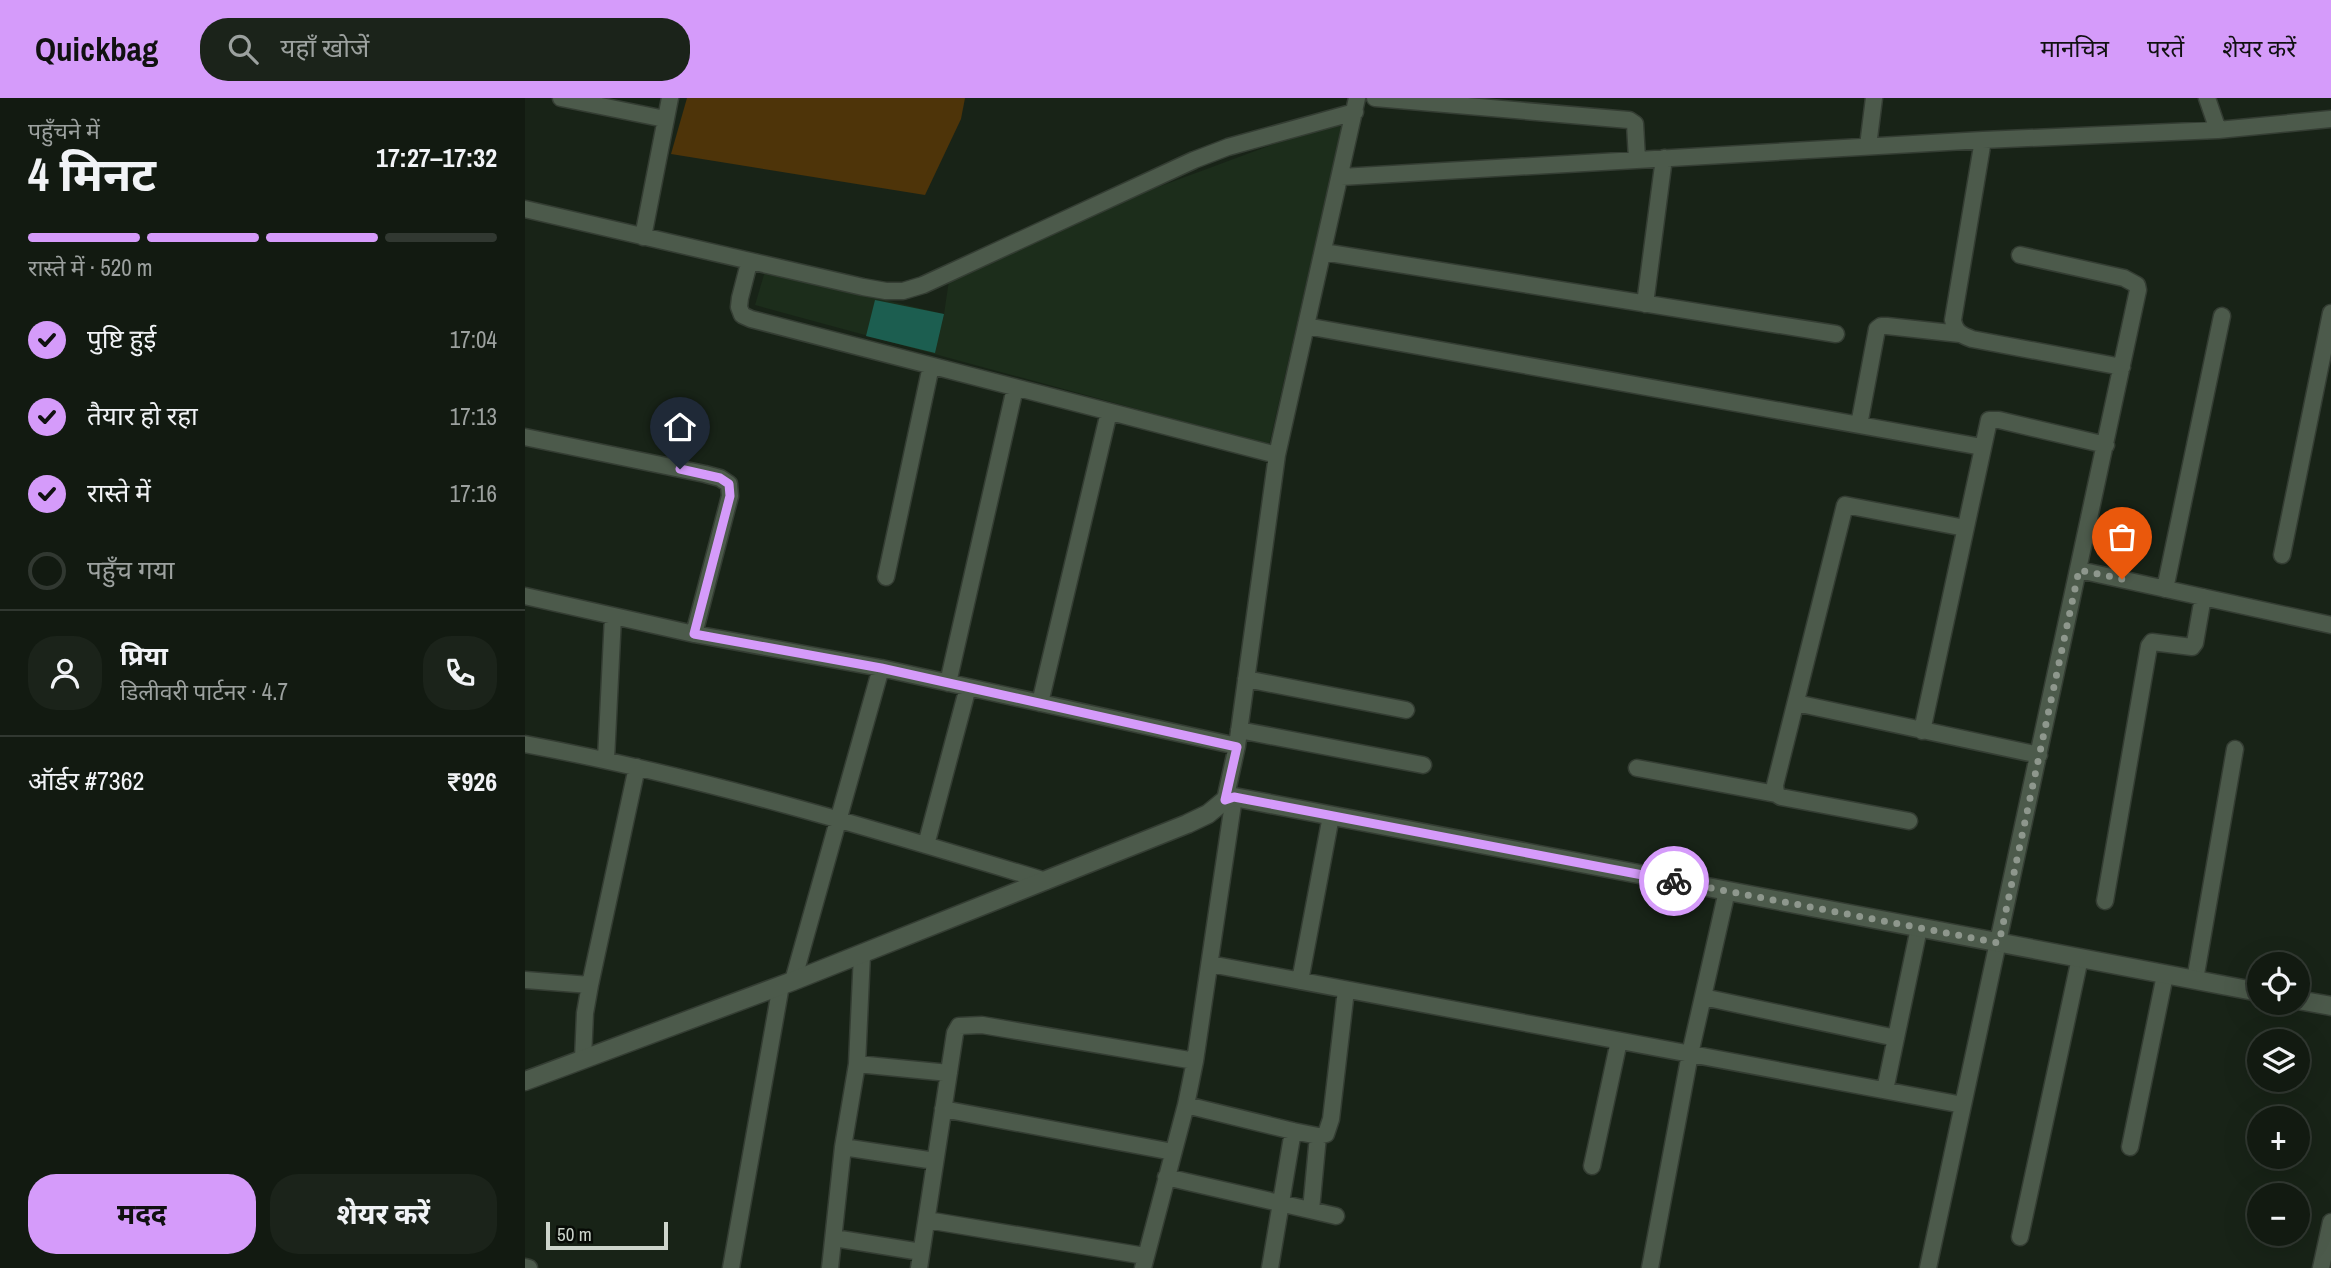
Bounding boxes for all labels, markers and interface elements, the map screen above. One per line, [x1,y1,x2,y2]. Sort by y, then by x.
search box [200,18,690,81]
text: Quickbag [35,27,158,71]
icon: search [224,30,262,68]
text: यहाँ खोजें [280,30,369,65]
text: मानचित्र [2040,32,2109,64]
text: परतें [2147,32,2184,64]
text: शेयर करें [2222,32,2296,64]
text: पहुँचने में [28,115,100,146]
text: 17:27–17:32 [376,140,497,175]
text: 4 मिनट [28,143,156,205]
text: रास्ते में · 520 m [28,252,153,283]
icon: check [28,321,66,359]
text: पुष्टि हुई [87,321,156,356]
text: 17:04 [450,324,497,355]
pin [650,397,710,469]
icon: check [28,398,66,436]
text: तैयार हो रहा [87,398,198,433]
text: 17:13 [450,401,497,432]
icon: home [661,408,699,446]
icon: check [28,475,66,513]
text: रास्ते में [87,475,151,510]
text: 17:16 [450,478,497,509]
pin [2092,507,2152,579]
icon: bag [2103,518,2141,556]
text: पहुँच गया [87,552,174,587]
button: person [28,636,102,710]
button: phone [423,636,497,710]
text: प्रिया [120,638,168,673]
text: डिलीवरी पार्टनर · 4.7 [120,676,288,707]
text: ऑर्डर #7362 [28,763,144,798]
text: ₹926 [446,764,497,799]
courier [1639,846,1709,916]
icon: bike [1655,862,1693,900]
map controls [2247,952,2310,1246]
button: locate [2247,952,2310,1015]
button: layers [2247,1029,2310,1092]
button: + [2247,1106,2310,1169]
button: मदद [28,1174,256,1254]
button: शेयर करें [270,1174,497,1254]
button: − [2247,1183,2310,1246]
scale bar [546,1219,669,1251]
text: 50 m [557,1221,592,1247]

